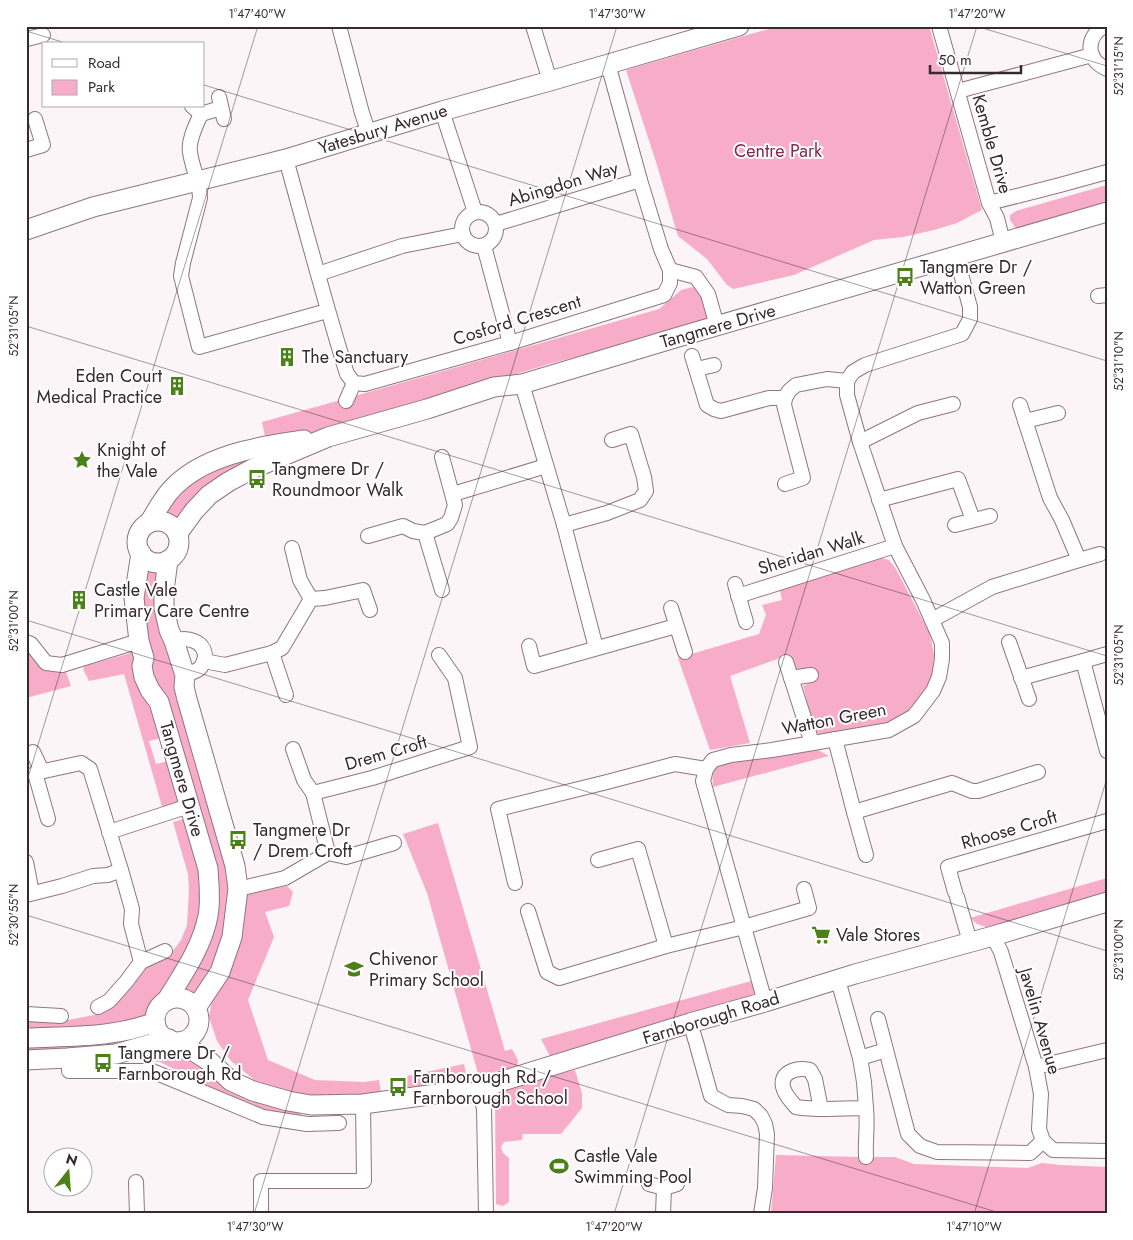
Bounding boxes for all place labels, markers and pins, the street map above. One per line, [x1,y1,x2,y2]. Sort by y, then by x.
place label: Tangmere Dr / Watton Green [920,254,1032,301]
bus stop icon: Tangmere Dr / Watton Green [894,266,916,288]
place label: The Sanctuary [302,344,408,370]
building icon: The Sanctuary [276,346,298,368]
place label: Eden Court Medical Practice [37,363,163,410]
building icon: Eden Court Medical Practice [166,375,188,397]
place label: Knight of the Vale [97,437,167,484]
place icon: Knight of the Vale [71,449,93,471]
place label: Tangmere Dr / Roundmoor Walk [272,456,403,503]
bus stop icon: Tangmere Dr / Roundmoor Walk [246,468,268,490]
place label: Castle Vale Primary Care Centre [94,577,249,624]
building icon: Castle Vale Primary Care Centre [68,589,90,611]
place label: Tangmere Dr / Drem Croft [253,817,353,864]
bus stop icon: Tangmere Dr / Drem Croft [227,829,249,851]
place label: Vale Stores [836,922,920,948]
supermarket icon: Vale Stores [810,924,832,946]
place label: Chivenor Primary School [369,946,484,993]
school or university icon: Chivenor Primary School [343,958,365,980]
place label: Tangmere Dr / Farnborough Rd [118,1040,241,1087]
bus stop icon: Tangmere Dr / Farnborough Rd [92,1052,114,1074]
place label: Farnborough Rd / Farnborough School [413,1064,568,1111]
bus stop icon: Farnborough Rd / Farnborough School [387,1076,409,1098]
place label: Castle Vale Swimming Pool [574,1143,692,1190]
sports icon: Castle Vale Swimming Pool [548,1155,570,1177]

